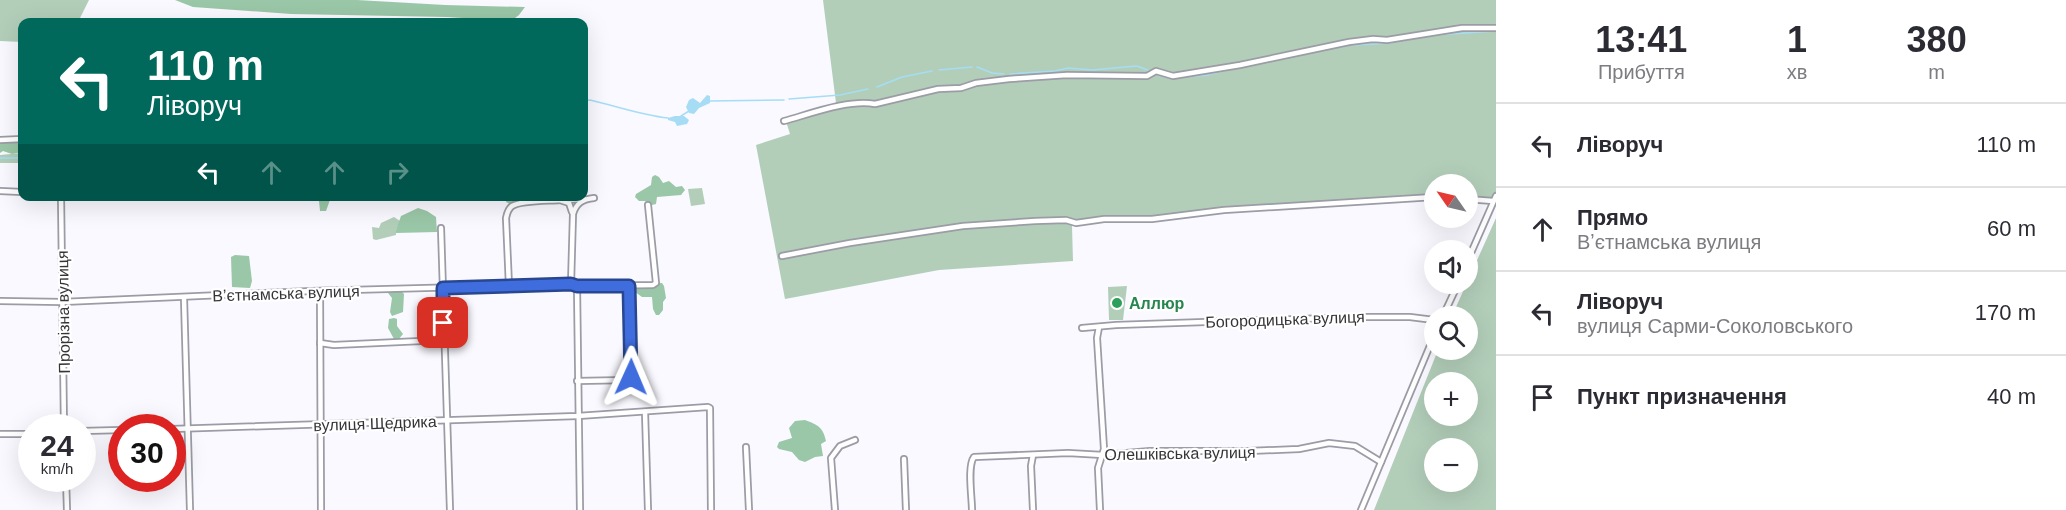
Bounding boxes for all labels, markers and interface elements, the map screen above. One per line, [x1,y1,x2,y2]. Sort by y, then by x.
text: 13:41 [1595,19,1687,60]
text: 1 [1787,19,1807,60]
text: 380 [1907,19,1967,60]
icon: left [48,42,126,120]
text: 110 m [147,42,264,89]
text: Прибуття [1598,61,1685,83]
text: хв [1787,61,1807,83]
text: m [1928,61,1945,83]
text: Ліворуч [147,91,242,121]
icon: left [1526,129,1559,162]
text: Ліворуч [1577,132,1663,157]
text: 110 m [1976,132,2036,157]
icon: left [192,156,225,189]
icon: ahead [255,156,288,189]
icon: ahead [318,156,351,189]
icon: right [381,156,414,189]
north arrow [1424,174,1478,228]
map controls [1424,174,1478,492]
text: Прямо [1577,205,1648,230]
icon: ahead [1526,213,1559,246]
text: 60 m [1987,216,2036,241]
text: Вʼєтнамська вулиця [1577,231,1761,253]
button: sound [1424,240,1478,294]
street label: Прорізна вулиця [54,250,73,374]
street label: Вʼєтнамська вулиця [212,282,360,305]
text: Ліворуч [1577,289,1663,314]
place label: Аллюр [1129,295,1185,312]
marker: Аллюр [1110,296,1124,310]
pin [417,297,468,348]
icon: left [1526,297,1559,330]
text: 170 m [1975,300,2036,325]
icon: arrive [426,306,459,339]
button: search [1424,306,1478,360]
street label: Богородицька вулиця [1205,308,1365,331]
text: вулиця Сарми-Соколовського [1577,315,1853,337]
position arrow [599,345,663,409]
button: + [1424,372,1478,426]
icon: arrive [1526,381,1559,414]
text: Пункт призначення [1577,384,1787,409]
text: 40 m [1987,384,2036,409]
street label: вулиця Щедрика [313,413,437,434]
speed limit sign: 30 [108,414,186,492]
text: 24 [40,429,74,462]
button: − [1424,438,1478,492]
street label: Олешківська вулиця [1104,444,1256,463]
text: km/h [41,460,73,477]

